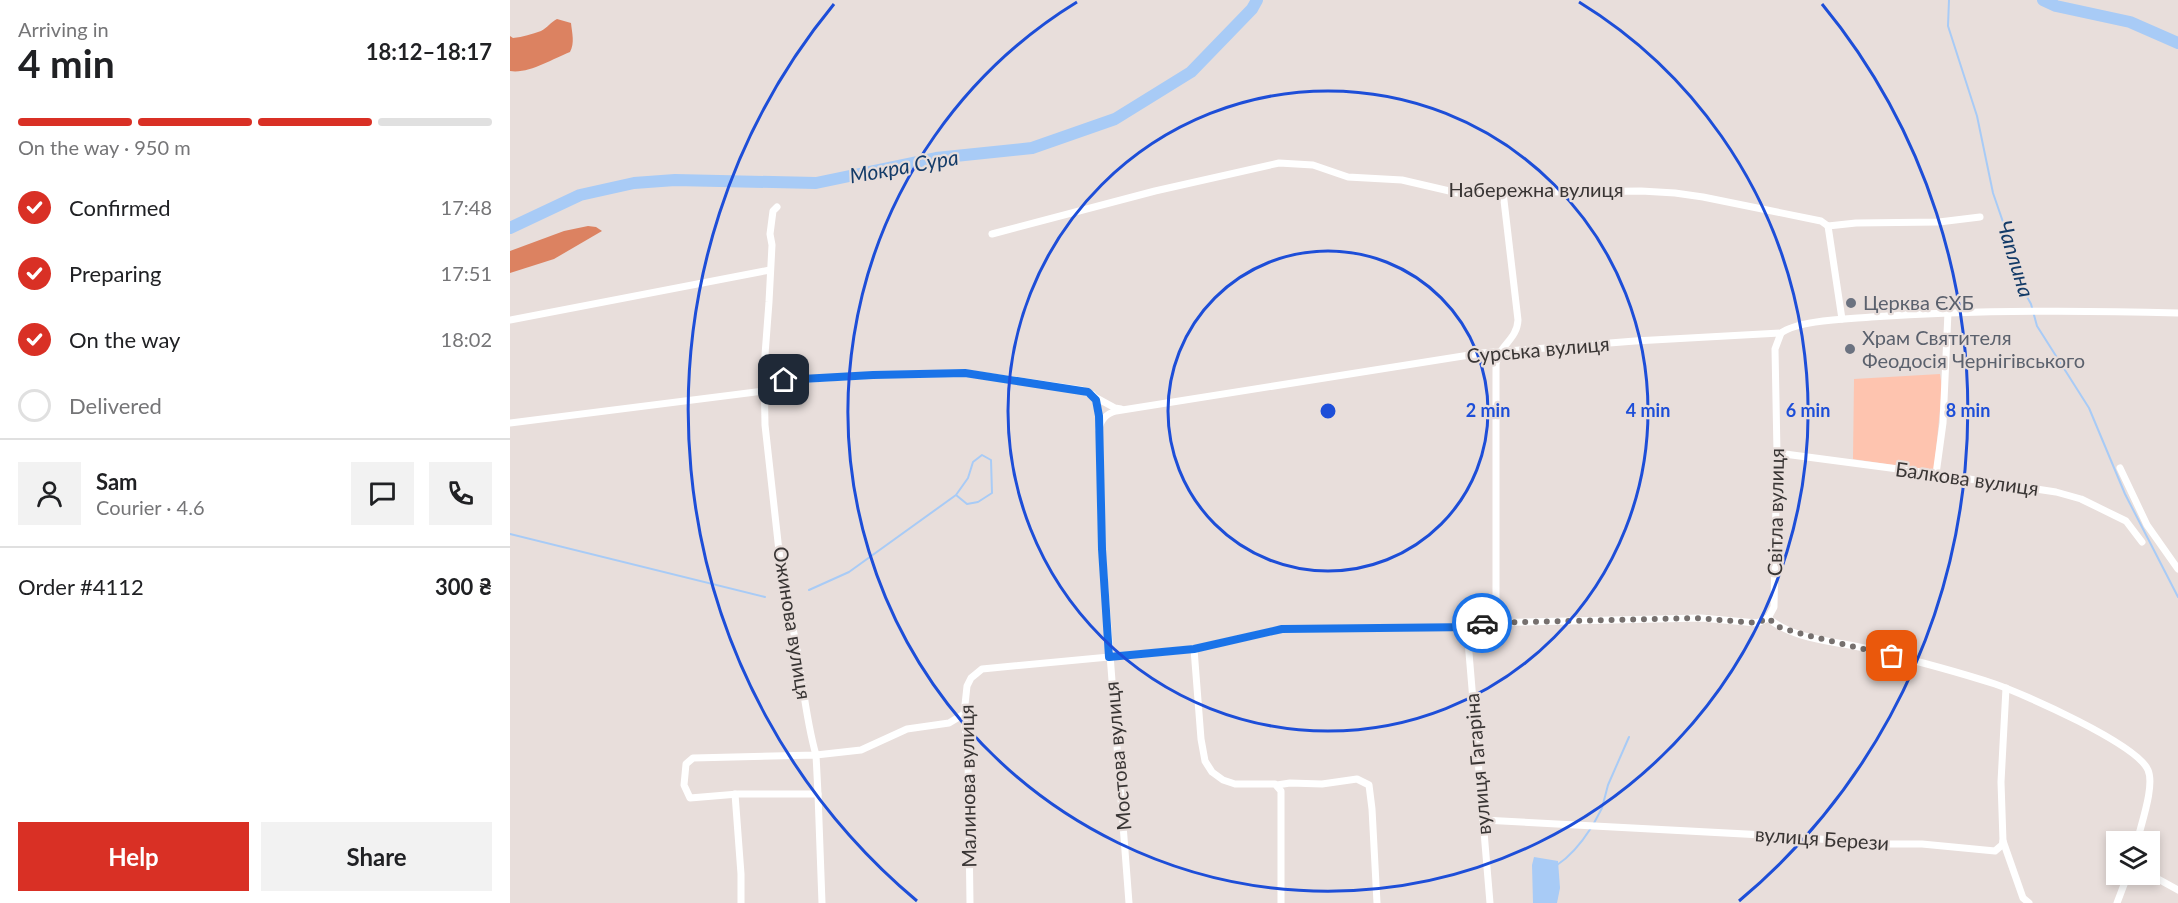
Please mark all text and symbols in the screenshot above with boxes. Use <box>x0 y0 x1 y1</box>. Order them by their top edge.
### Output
text: Arriving in <box>18 17 109 41</box>
text: 18:12–18:17 <box>366 38 492 65</box>
text: 4 min <box>18 40 115 86</box>
text: On the way · 950 m <box>18 135 191 159</box>
water label: Мокра Сура <box>847 144 960 187</box>
street label: Набережна вулиця <box>1448 177 1624 201</box>
icon: check <box>18 191 51 224</box>
text: Confirmed <box>69 194 171 221</box>
text: 17:48 <box>441 195 492 219</box>
water label: Чаплина <box>1993 217 2040 300</box>
icon: check <box>18 257 51 290</box>
text: Preparing <box>69 260 161 287</box>
text: 17:51 <box>441 261 492 285</box>
place label: Церква ЄХБ <box>1863 290 1974 314</box>
marker: Церква ЄХБ <box>1844 296 1858 310</box>
icon: check <box>18 323 51 356</box>
place label: Храм Святителя Феодосія Чернігівського <box>1862 325 2085 372</box>
text: On the way <box>69 326 180 353</box>
text: 18:02 <box>441 327 492 351</box>
street label: Сурська вулиця <box>1465 331 1610 367</box>
marker: Храм Святителя Феодосія Чернігівського <box>1843 342 1857 356</box>
pin <box>758 354 809 405</box>
icon: home <box>767 363 800 396</box>
text: Delivered <box>69 392 162 419</box>
text: 2 min <box>1466 399 1510 421</box>
text: 4 min <box>1626 399 1670 421</box>
text: 6 min <box>1786 399 1830 421</box>
text: 8 min <box>1946 399 1990 421</box>
centre of rings <box>1318 401 1338 421</box>
street label: Світла вулиця <box>1762 448 1788 576</box>
street label: Балкова вулиця <box>1894 456 2040 500</box>
button: person <box>18 462 81 525</box>
button: chat <box>351 462 414 525</box>
button: phone <box>429 462 492 525</box>
text: Sam <box>96 468 138 495</box>
text: Courier · 4.6 <box>96 495 205 519</box>
street label: Ожинова вулиця <box>769 545 817 701</box>
text: Order #4112 <box>18 573 144 600</box>
text: 300 ₴ <box>435 573 492 600</box>
courier <box>1452 593 1512 653</box>
icon: car <box>1466 607 1499 640</box>
pin <box>1866 630 1917 681</box>
icon: bag <box>1875 639 1908 672</box>
street label: Мостова вулиця <box>1099 681 1135 832</box>
street label: вулиця Гагаріна <box>1459 692 1495 836</box>
street label: Малинова вулиця <box>954 704 980 868</box>
street label: вулиця Берези <box>1754 821 1890 855</box>
button: Help <box>18 822 249 891</box>
button: Share <box>261 822 492 891</box>
map controls <box>2106 831 2160 885</box>
button: layers <box>2106 831 2160 885</box>

